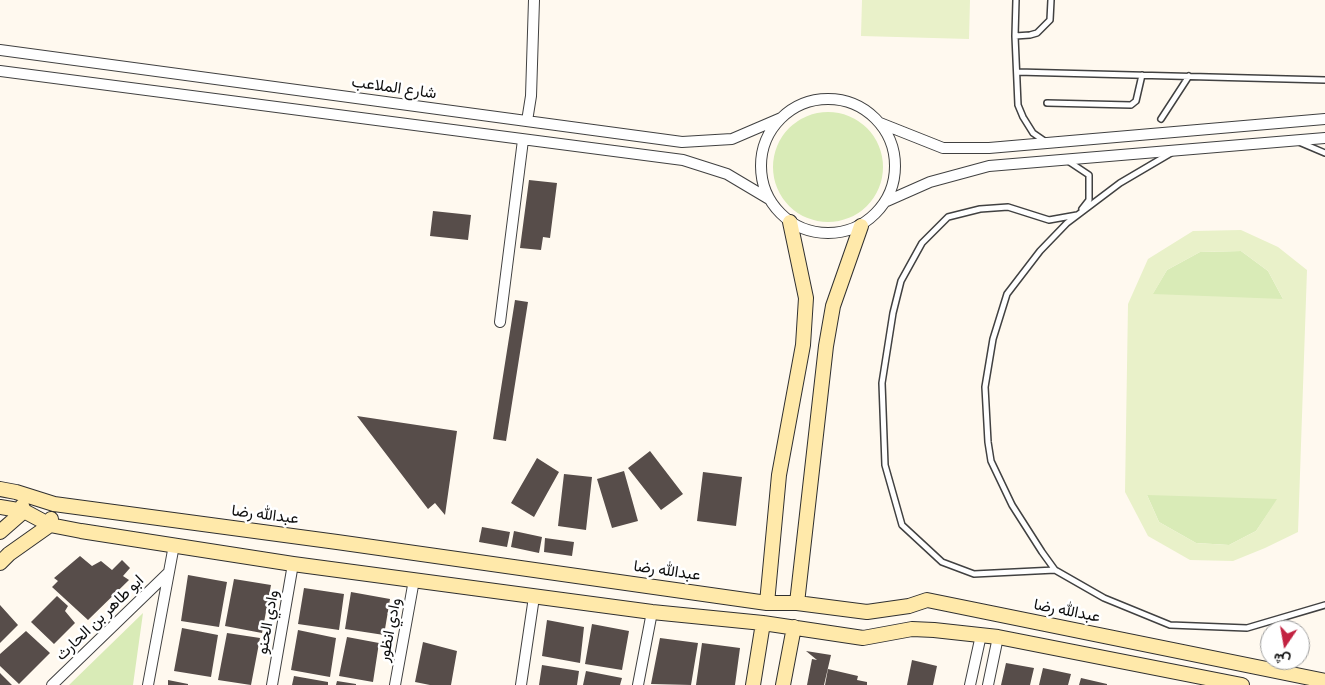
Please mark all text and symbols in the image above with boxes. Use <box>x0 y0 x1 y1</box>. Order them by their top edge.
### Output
street label: شارع الملاعب <box>350 73 438 103</box>
street label: عبدالله رضا <box>230 501 300 529</box>
street label: عبدالله رضا <box>632 557 702 585</box>
street label: ابو طاهر بن الحارث <box>52 571 148 665</box>
street label: وادي الحنو <box>253 588 283 656</box>
street label: عبدالله رضا <box>1032 595 1102 627</box>
street label: وادي انظور <box>374 596 406 664</box>
north arrow <box>1260 620 1310 670</box>
text: ش <box>1272 649 1292 669</box>

